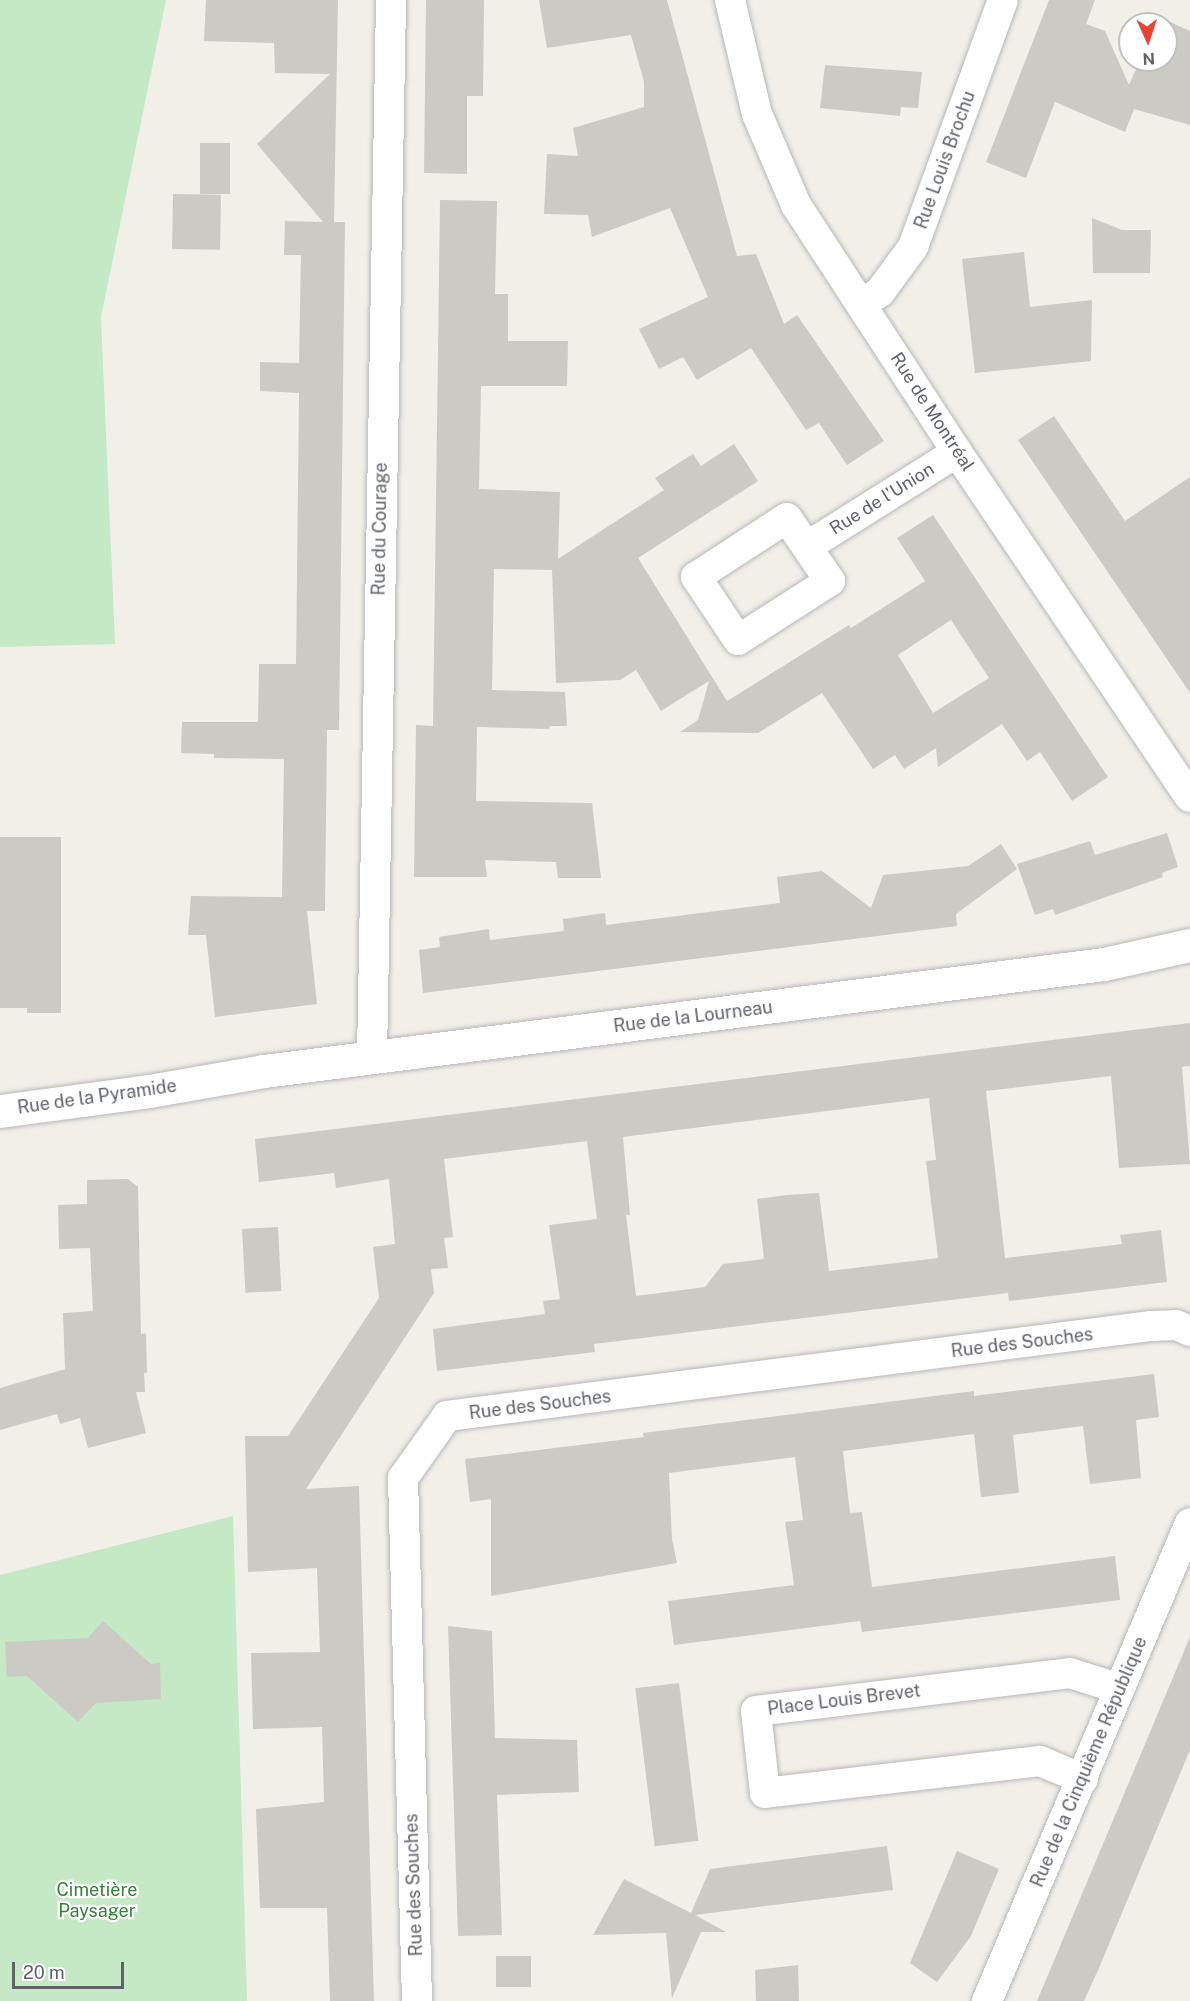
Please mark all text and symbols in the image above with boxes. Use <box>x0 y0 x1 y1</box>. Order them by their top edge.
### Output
north arrow <box>1118 12 1178 72</box>
text: N <box>1142 49 1156 68</box>
street label: Rue Louis Brochu <box>910 88 980 232</box>
street label: Rue de Montréal <box>885 348 979 476</box>
street label: Rue de l'Union <box>826 458 938 540</box>
street label: Rue du Courage <box>368 462 392 596</box>
street label: Rue de la Lourneau <box>612 996 774 1038</box>
street label: Rue de la Pyramide <box>16 1075 178 1119</box>
street label: Rue des Souches <box>950 1324 1094 1362</box>
street label: Rue des Souches <box>468 1386 612 1424</box>
street label: Rue de la Cinquième République <box>1026 1633 1152 1891</box>
street label: Place Louis Brevet <box>766 1680 922 1720</box>
street label: Rue des Souches <box>401 1813 427 1957</box>
park label: Cimetière Paysager <box>56 1880 138 1922</box>
scale bar <box>15 1950 128 1988</box>
text: 20 m <box>23 1962 65 1983</box>

